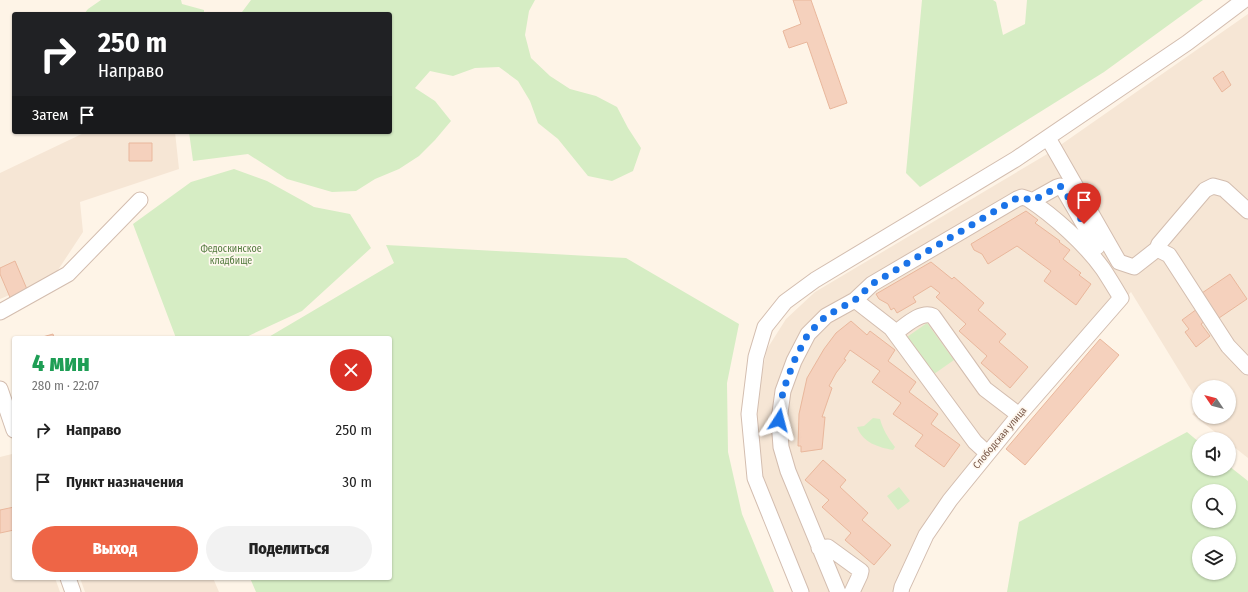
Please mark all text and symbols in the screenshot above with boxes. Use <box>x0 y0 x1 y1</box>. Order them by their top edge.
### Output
text: 250 m <box>98 26 167 59</box>
icon: right <box>32 28 84 80</box>
text: Направо <box>98 60 164 82</box>
icon: arrive <box>76 104 98 126</box>
text: Затем <box>32 106 68 124</box>
pin <box>1067 183 1101 224</box>
icon: arrive <box>1073 189 1095 211</box>
park label: Федоскинское кладбище <box>200 243 262 267</box>
text: 4 мин <box>32 349 90 377</box>
button: close <box>330 349 372 391</box>
text: 280 m · 22:07 <box>32 378 99 393</box>
north arrow <box>1192 380 1236 424</box>
map controls <box>1192 380 1236 580</box>
position arrow <box>758 399 800 441</box>
street label: Слободская улица <box>971 405 1029 471</box>
icon: right <box>32 419 54 441</box>
text: Направо <box>66 421 121 439</box>
text: 250 m <box>336 421 372 439</box>
button: sound <box>1192 432 1236 476</box>
icon: arrive <box>32 471 54 493</box>
text: Пункт назначения <box>66 473 184 491</box>
text: 30 m <box>342 473 372 491</box>
button: search <box>1192 484 1236 528</box>
button: Выход <box>32 526 198 572</box>
button: Поделиться <box>206 526 372 572</box>
button: layers <box>1192 536 1236 580</box>

